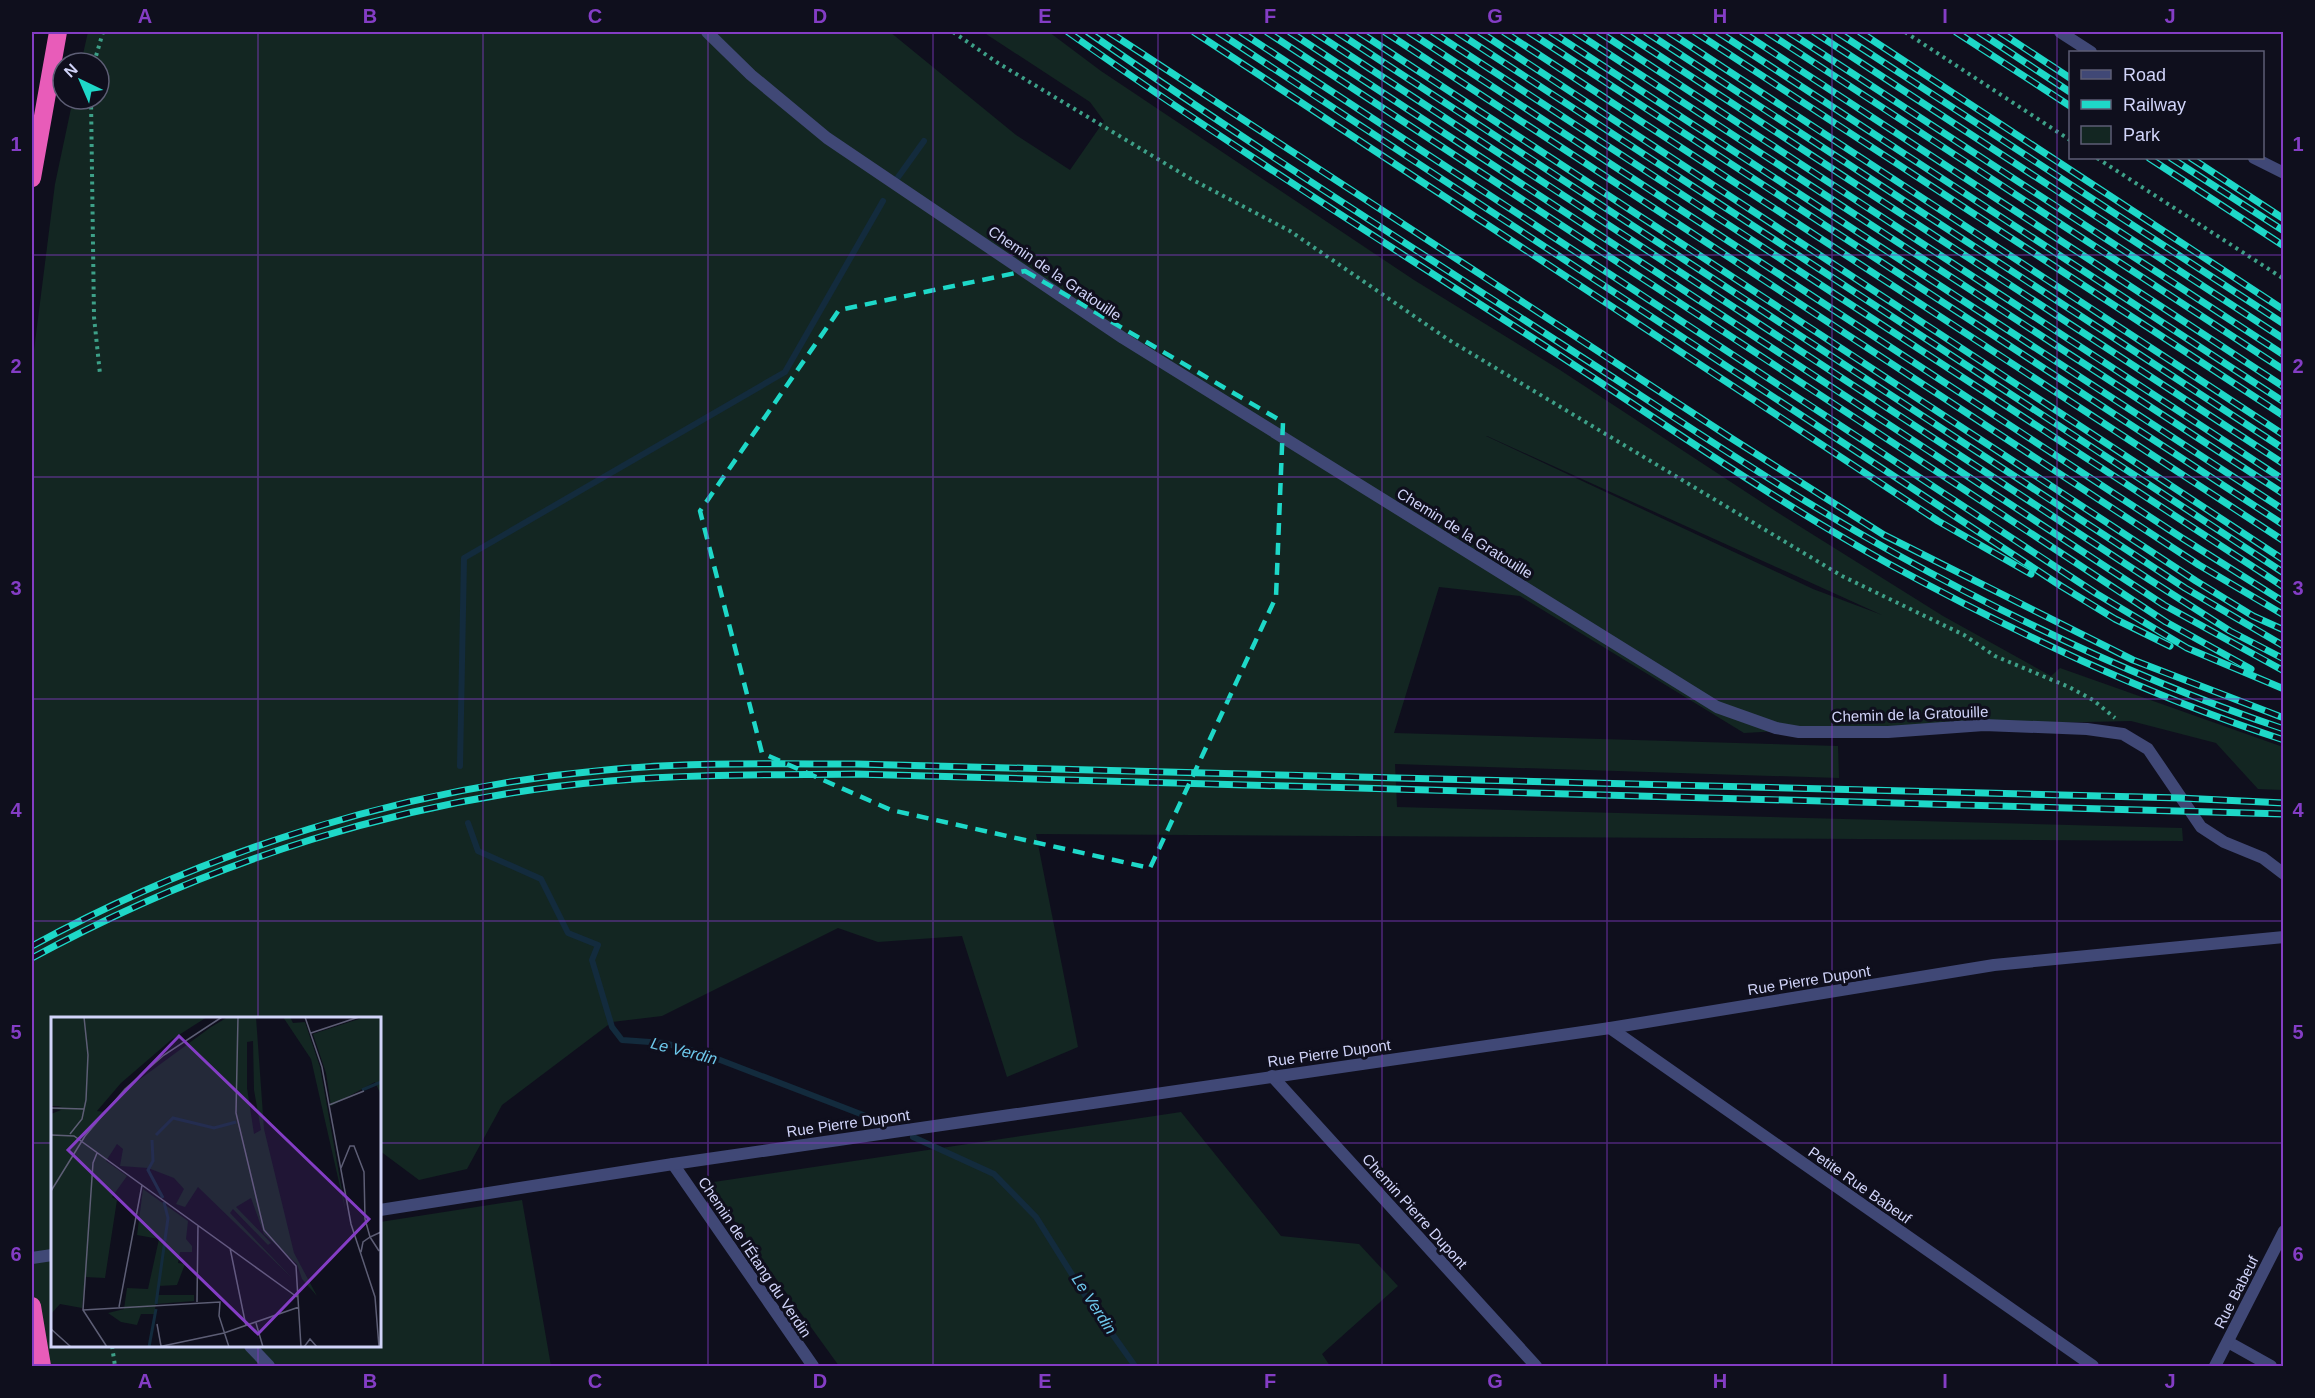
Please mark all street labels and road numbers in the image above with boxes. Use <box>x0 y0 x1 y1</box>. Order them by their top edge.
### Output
street label: Chemin de la Gratouille <box>985 222 1125 324</box>
street label: Chemin de la Gratouille <box>1394 484 1536 582</box>
street label: Chemin de la Gratouille <box>1831 703 1989 725</box>
street label: Rue Pierre Dupont <box>1746 962 1873 998</box>
street label: Rue Pierre Dupont <box>1266 1036 1393 1070</box>
street label: Rue Pierre Dupont <box>785 1106 912 1140</box>
street label: Petite Rue Babeuf <box>1805 1143 1915 1227</box>
street label: Chemin Pierre Dupont <box>1359 1150 1472 1272</box>
street label: Chemin de l'Étang du Verdin <box>695 1174 815 1340</box>
street label: Rue Babeuf <box>2210 1252 2262 1331</box>

